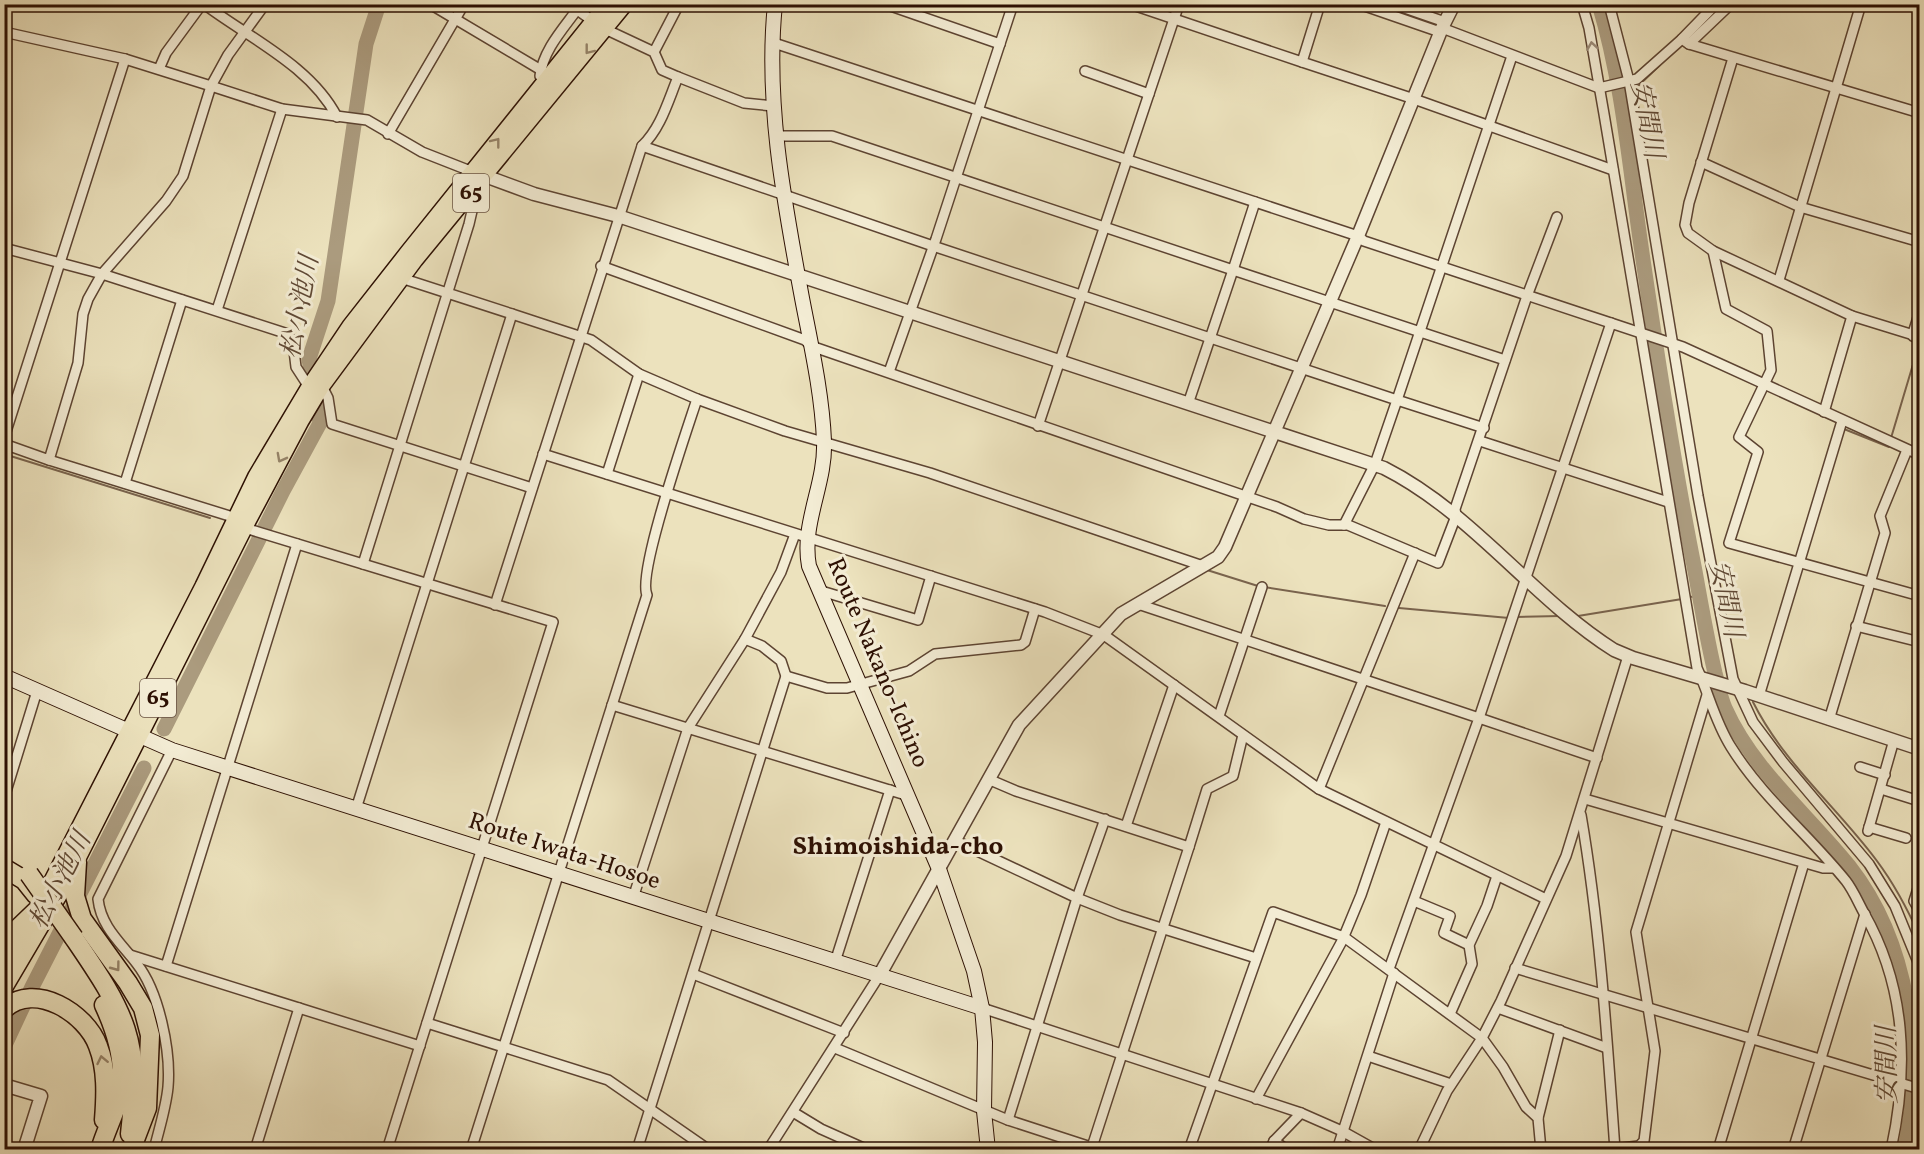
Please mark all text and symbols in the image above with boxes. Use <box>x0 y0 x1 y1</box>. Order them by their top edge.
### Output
one-way arrow <box>1586 41 1599 51</box>
one-way arrow <box>585 43 596 54</box>
water label: 安間川 <box>1621 78 1672 165</box>
one-way arrow <box>488 138 499 149</box>
road number: 65 <box>453 174 489 212</box>
water label: 松小池川 <box>273 250 329 361</box>
one-way arrow <box>277 452 288 463</box>
street label: Route Nakano-Ichino <box>817 553 937 773</box>
water label: 安間川 <box>1699 557 1751 644</box>
road number: 65 <box>140 679 176 717</box>
street label: Route Iwata-Hosoe <box>464 805 664 899</box>
water label: 松小池川 <box>21 824 102 936</box>
district label: Shimoishida-cho <box>793 829 1003 865</box>
one-way arrow <box>109 960 120 971</box>
water label: 安間川 <box>1869 1023 1907 1104</box>
one-way arrow <box>96 1056 109 1066</box>

